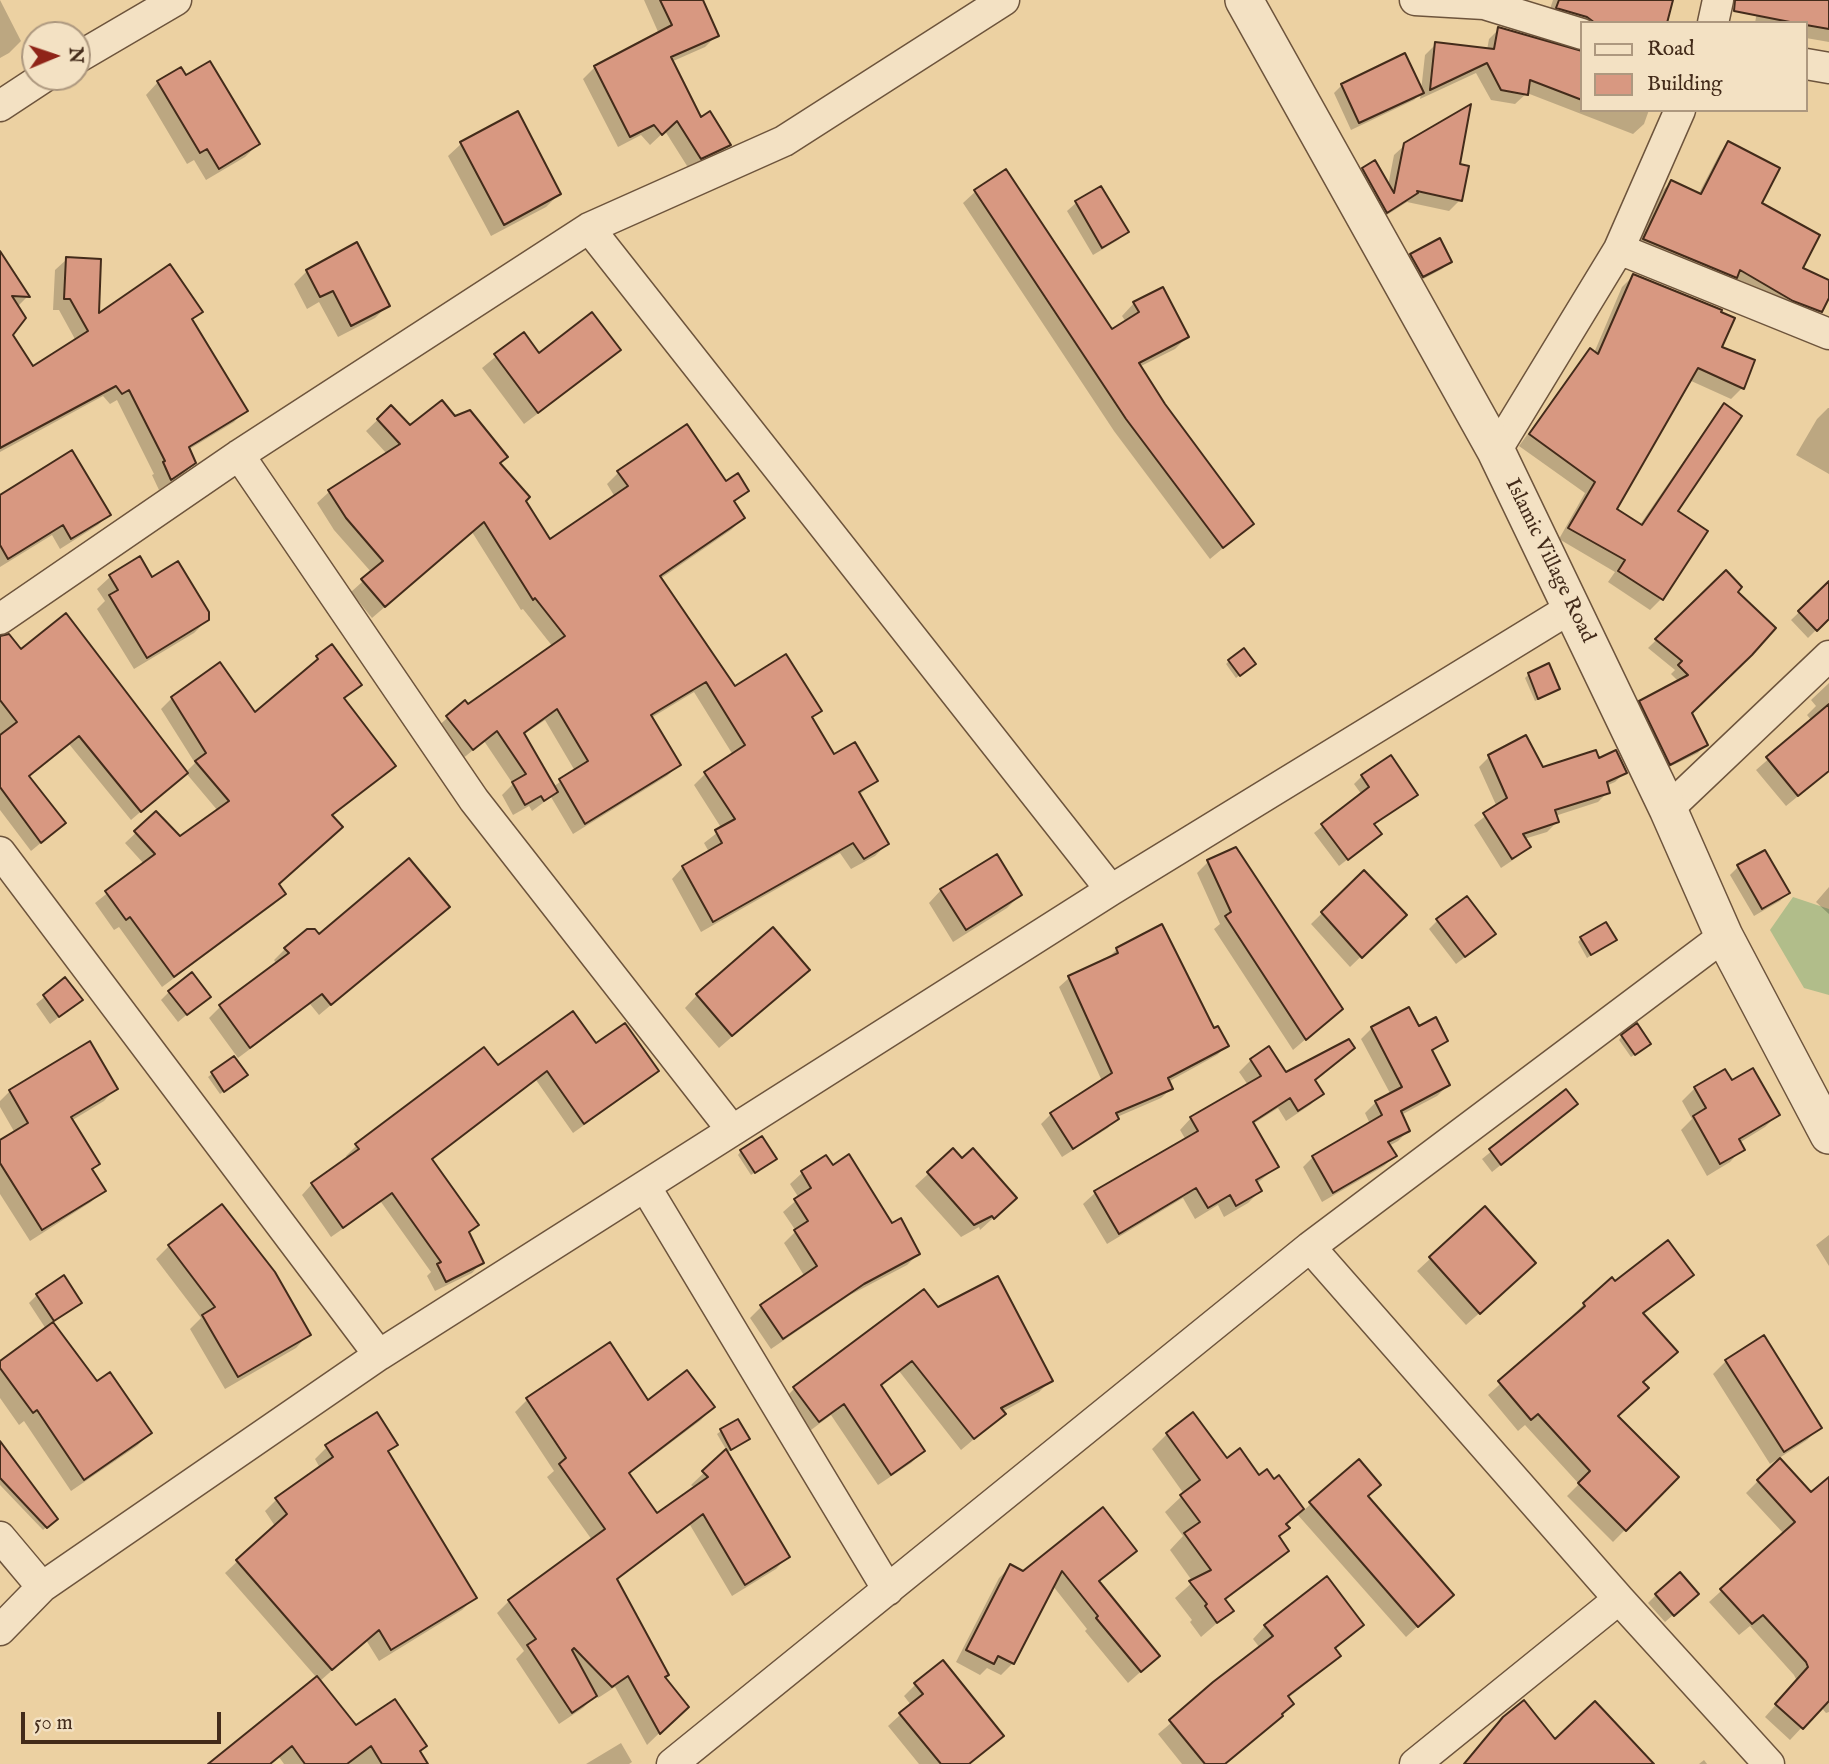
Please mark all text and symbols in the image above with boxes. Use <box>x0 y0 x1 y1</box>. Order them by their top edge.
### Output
north arrow <box>21 21 91 91</box>
legend <box>1580 21 1808 112</box>
text: Road <box>1647 36 1694 63</box>
text: N <box>63 47 87 64</box>
text: Building <box>1647 71 1722 98</box>
street label: Islamic Village Road <box>1498 475 1600 647</box>
scale bar <box>24 1698 224 1742</box>
text: 50 m <box>34 1710 73 1737</box>

